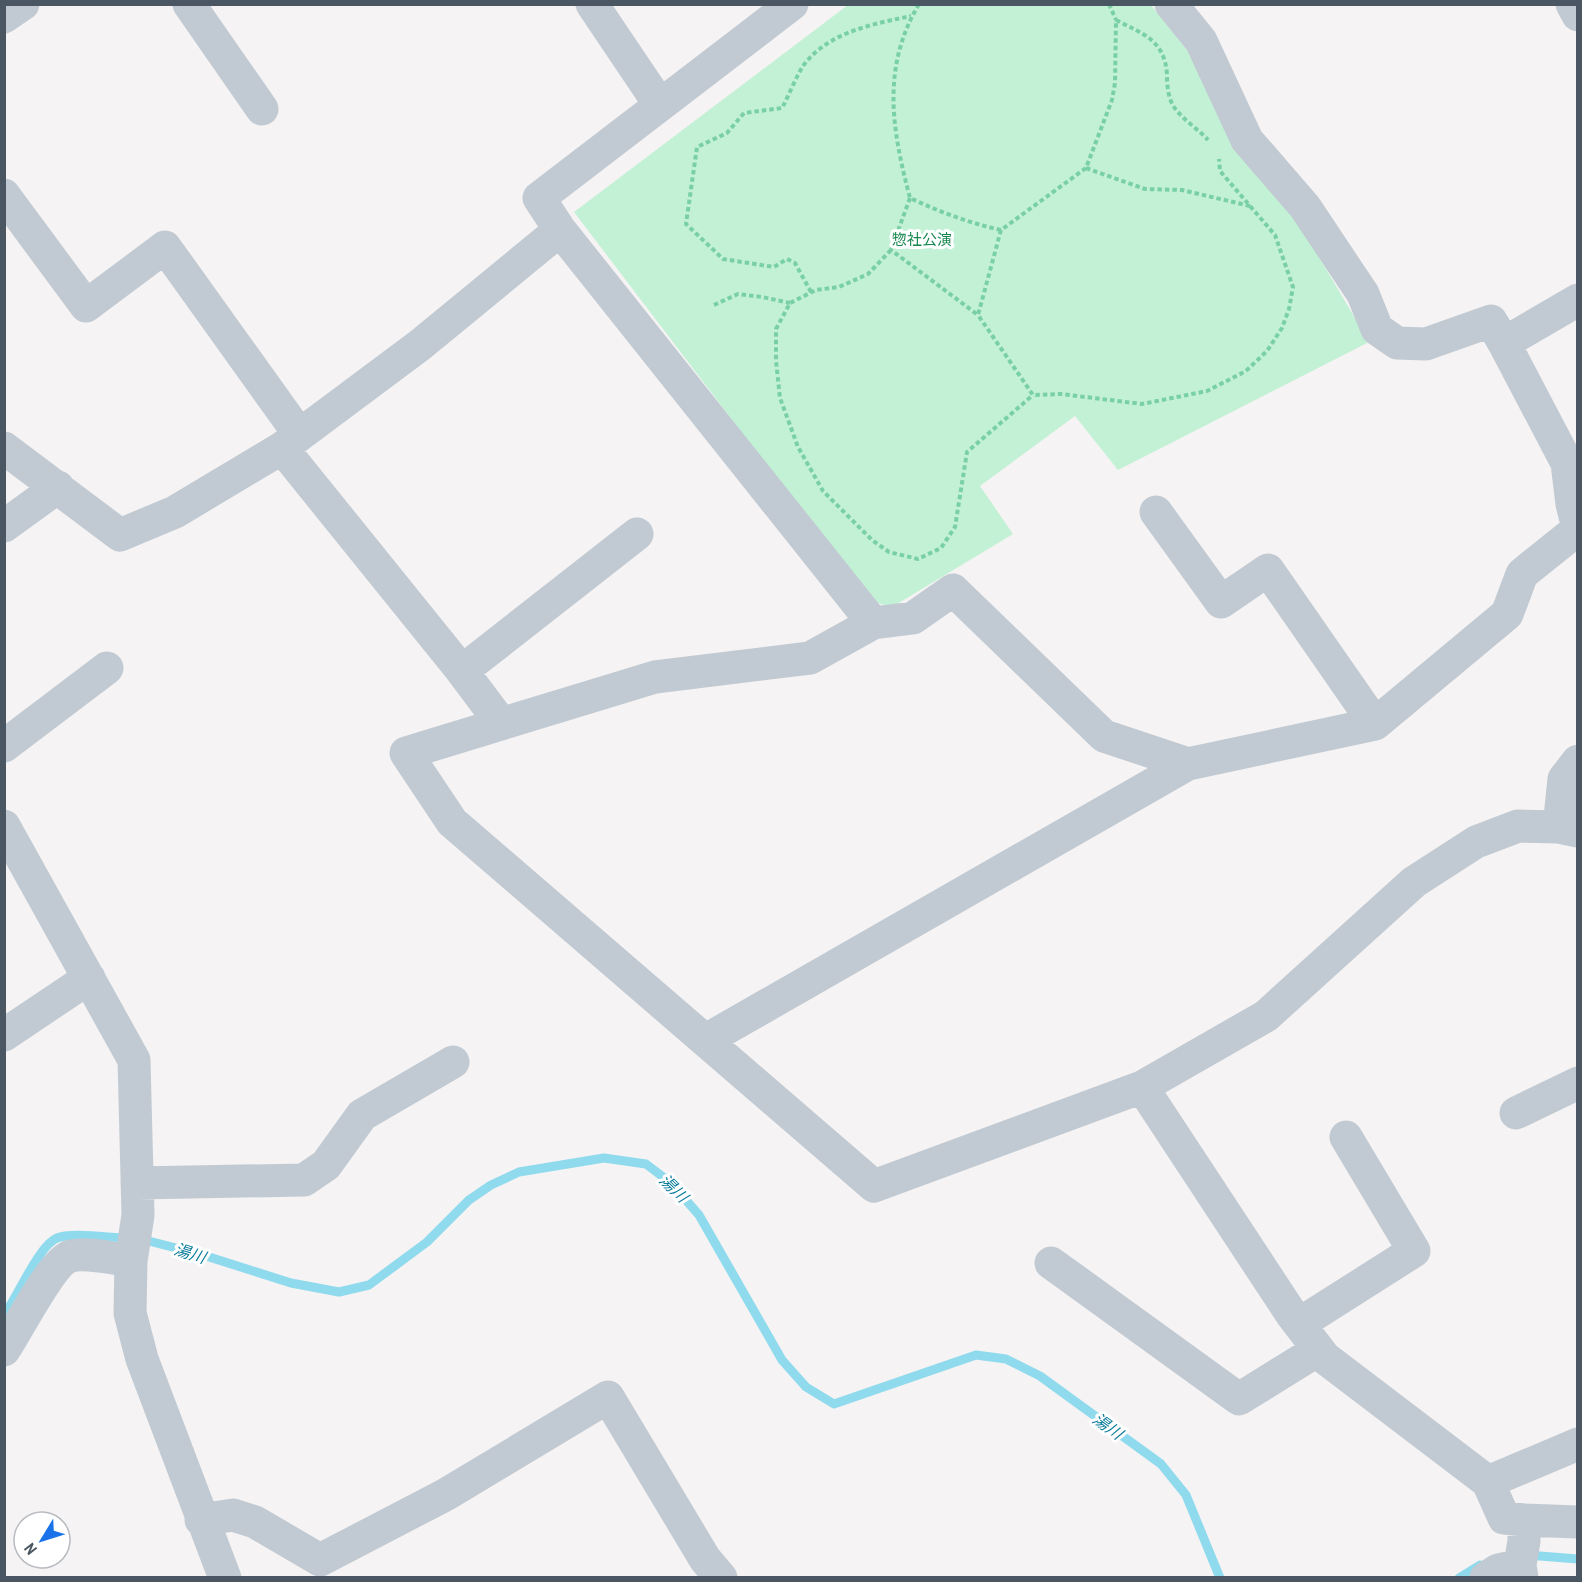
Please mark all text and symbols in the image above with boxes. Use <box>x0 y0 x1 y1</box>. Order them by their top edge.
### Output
park label: 惣社公演 <box>892 229 952 250</box>
water label: 湯川 <box>655 1169 695 1208</box>
water label: 湯川 <box>171 1238 210 1269</box>
water label: 湯川 <box>1089 1408 1129 1445</box>
north arrow <box>12 1510 72 1570</box>
text: N <box>19 1539 42 1560</box>

